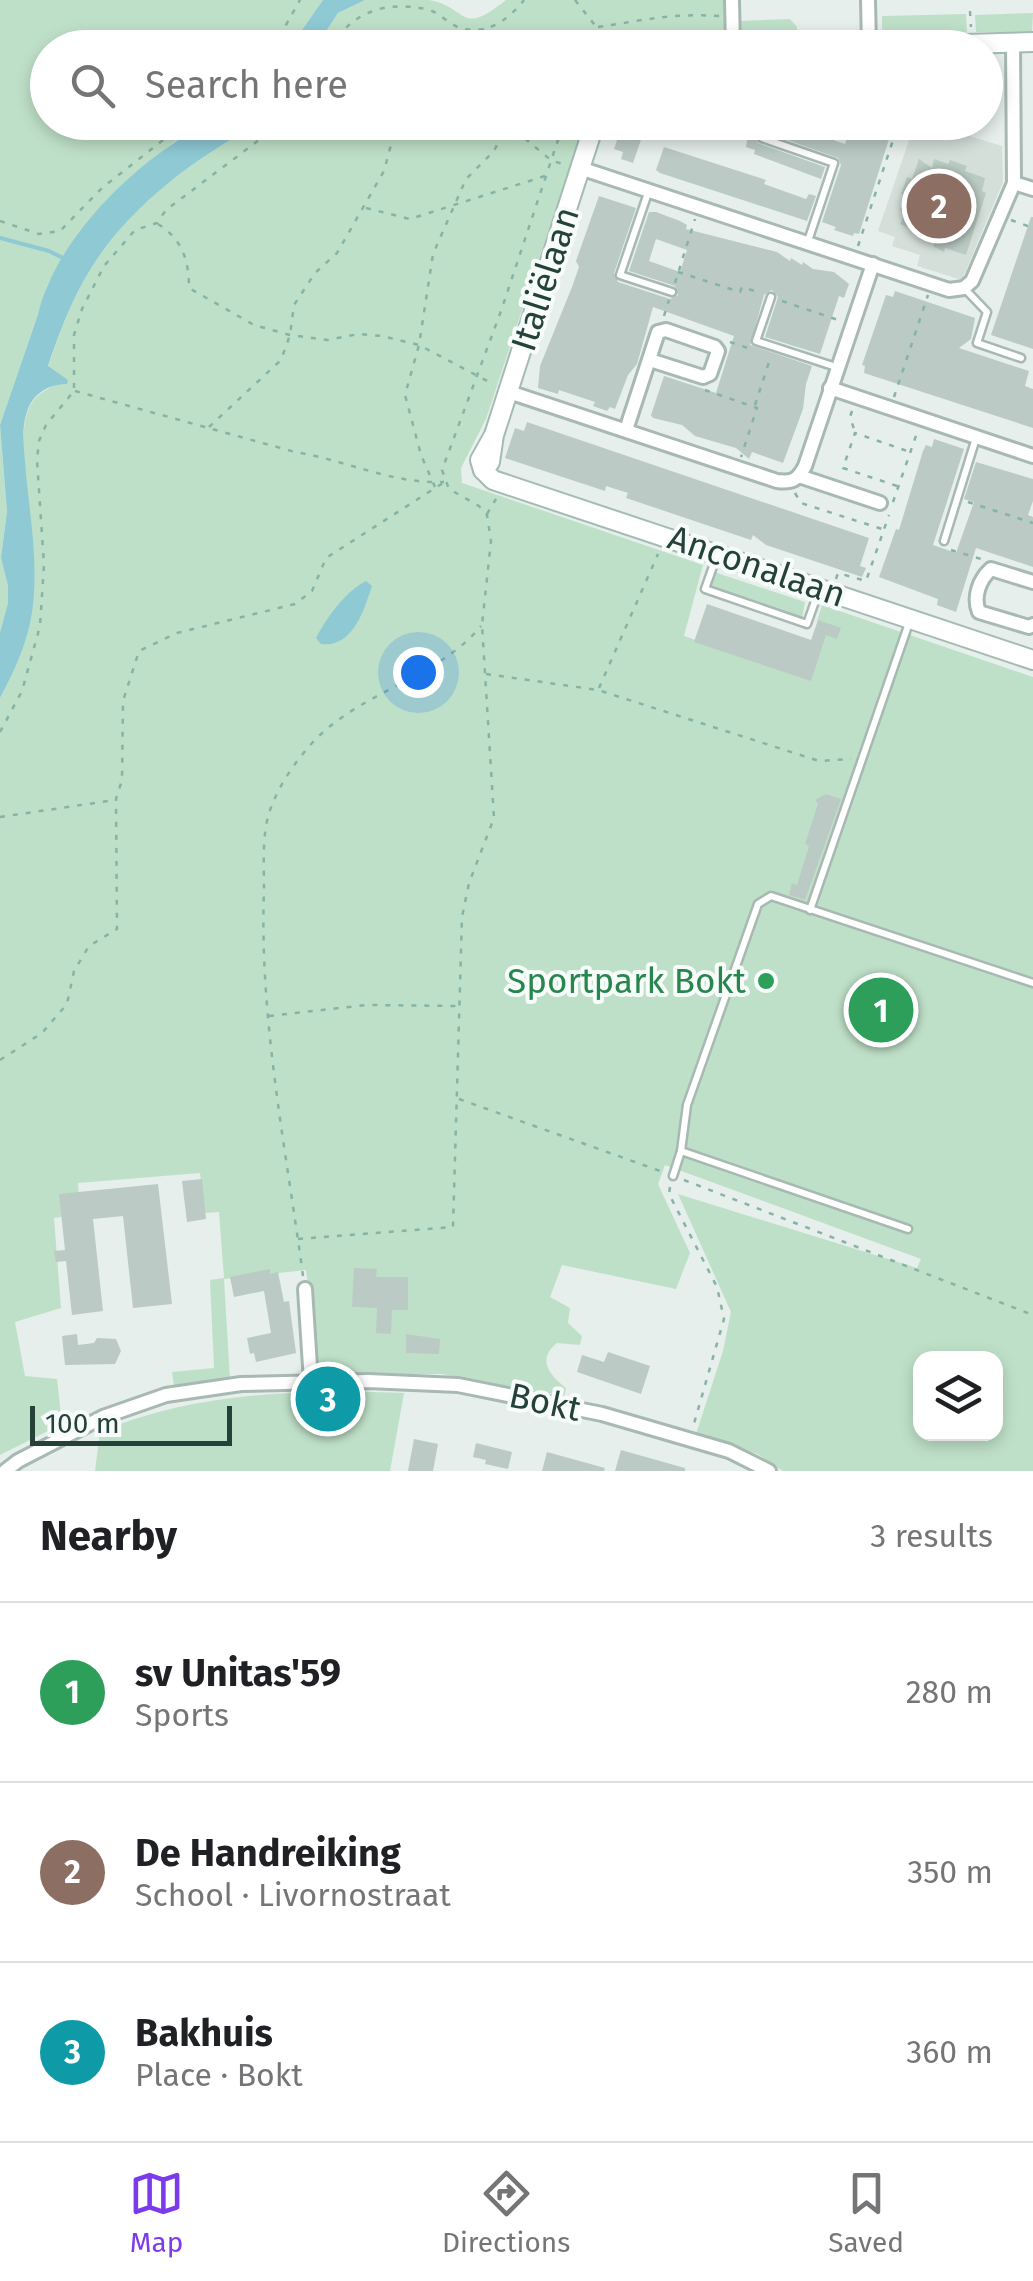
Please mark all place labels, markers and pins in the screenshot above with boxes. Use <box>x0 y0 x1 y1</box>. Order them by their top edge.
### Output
pin: 2 <box>906 168 972 244</box>
place label: Sportpark Bokt <box>507 960 746 1002</box>
marker: Sportpark Bokt <box>755 970 777 992</box>
pin: 1 <box>848 972 914 1048</box>
pin: 3 <box>296 1362 360 1436</box>

